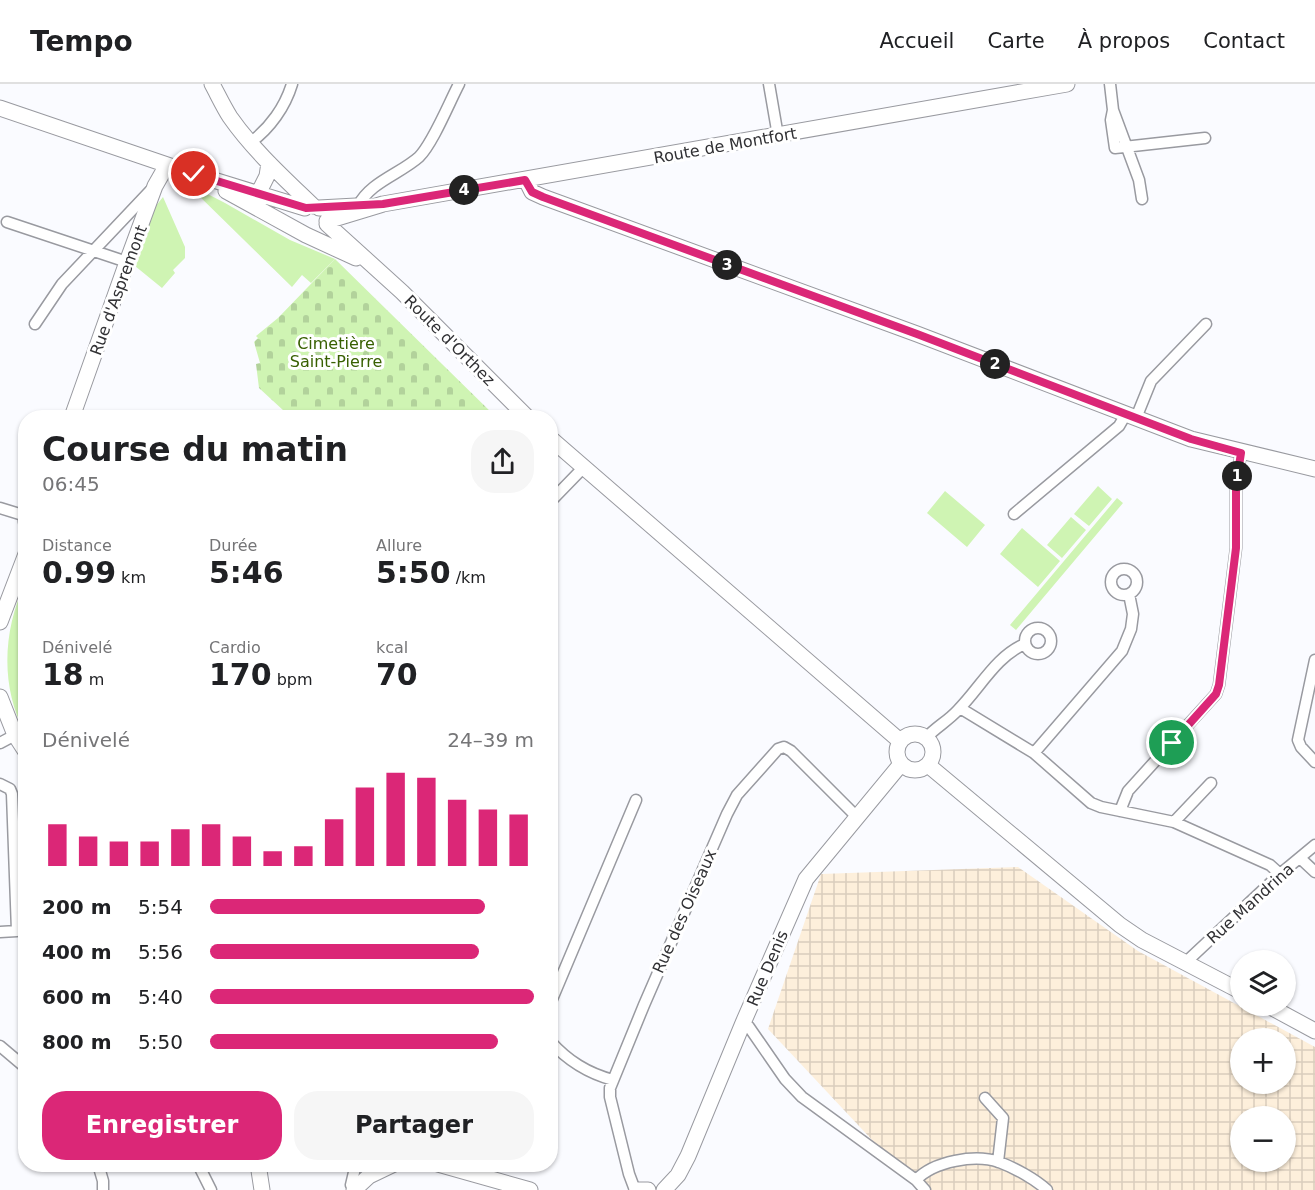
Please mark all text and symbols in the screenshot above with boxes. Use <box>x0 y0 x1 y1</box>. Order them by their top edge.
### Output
text: Tempo <box>30 25 133 58</box>
text: Accueil <box>879 29 954 53</box>
text: Carte <box>987 29 1045 53</box>
text: À propos <box>1078 29 1170 53</box>
text: Contact <box>1203 29 1285 53</box>
street label: Route de Montfort <box>652 124 798 167</box>
pin <box>168 148 219 199</box>
icon: check <box>177 157 210 190</box>
pin: 4 <box>449 175 479 205</box>
text: 4 <box>458 180 470 199</box>
street label: Rue d'Aspremont <box>86 222 151 358</box>
pin: 3 <box>712 250 742 280</box>
text: 3 <box>721 255 733 274</box>
street label: Route d'Orthez <box>401 291 499 389</box>
park label: Cimetière Saint-Pierre <box>290 334 382 371</box>
pin: 2 <box>980 349 1010 379</box>
text: 2 <box>989 354 1001 373</box>
text: Course du matin <box>42 430 348 469</box>
button: share <box>471 430 534 493</box>
pin: 1 <box>1222 461 1252 491</box>
text: 1 <box>1231 466 1243 485</box>
text: 06:45 <box>42 472 100 496</box>
text: Distance <box>42 536 112 555</box>
text: Durée <box>209 536 257 555</box>
text: Allure <box>376 536 422 555</box>
text: 0.99 <box>42 555 116 590</box>
text: 5:46 <box>209 555 284 590</box>
text: 5:50 <box>376 555 451 590</box>
text: km <box>116 568 146 587</box>
text: /km <box>451 568 486 587</box>
text: Dénivelé <box>42 638 112 657</box>
text: Cardio <box>209 638 261 657</box>
text: kcal <box>376 638 408 657</box>
text: 18 <box>42 657 84 692</box>
text: 170 <box>209 657 272 692</box>
text: 70 <box>376 657 418 692</box>
text: m <box>84 670 104 689</box>
text: bpm <box>272 670 313 689</box>
pin <box>1146 717 1197 768</box>
icon: arrive <box>1155 726 1188 759</box>
text: Dénivelé <box>42 728 130 752</box>
text: 24–39 m <box>447 728 534 752</box>
street label: Rue des Oiseaux <box>649 846 720 976</box>
street label: Rue Mandrina <box>1203 859 1298 947</box>
text: 200 m <box>42 895 112 919</box>
text: 5:54 <box>138 895 183 919</box>
street label: Rue Denis <box>743 927 792 1009</box>
text: 400 m <box>42 940 112 964</box>
text: 5:56 <box>138 940 183 964</box>
map controls <box>1230 950 1296 1172</box>
button: layers <box>1230 950 1296 1016</box>
text: 600 m <box>42 985 112 1009</box>
text: 5:40 <box>138 985 183 1009</box>
button: + <box>1230 1028 1296 1094</box>
text: 800 m <box>42 1030 112 1054</box>
text: 5:50 <box>138 1030 183 1054</box>
button: Enregistrer <box>42 1091 282 1160</box>
button: Partager <box>294 1091 534 1160</box>
button: − <box>1230 1106 1296 1172</box>

